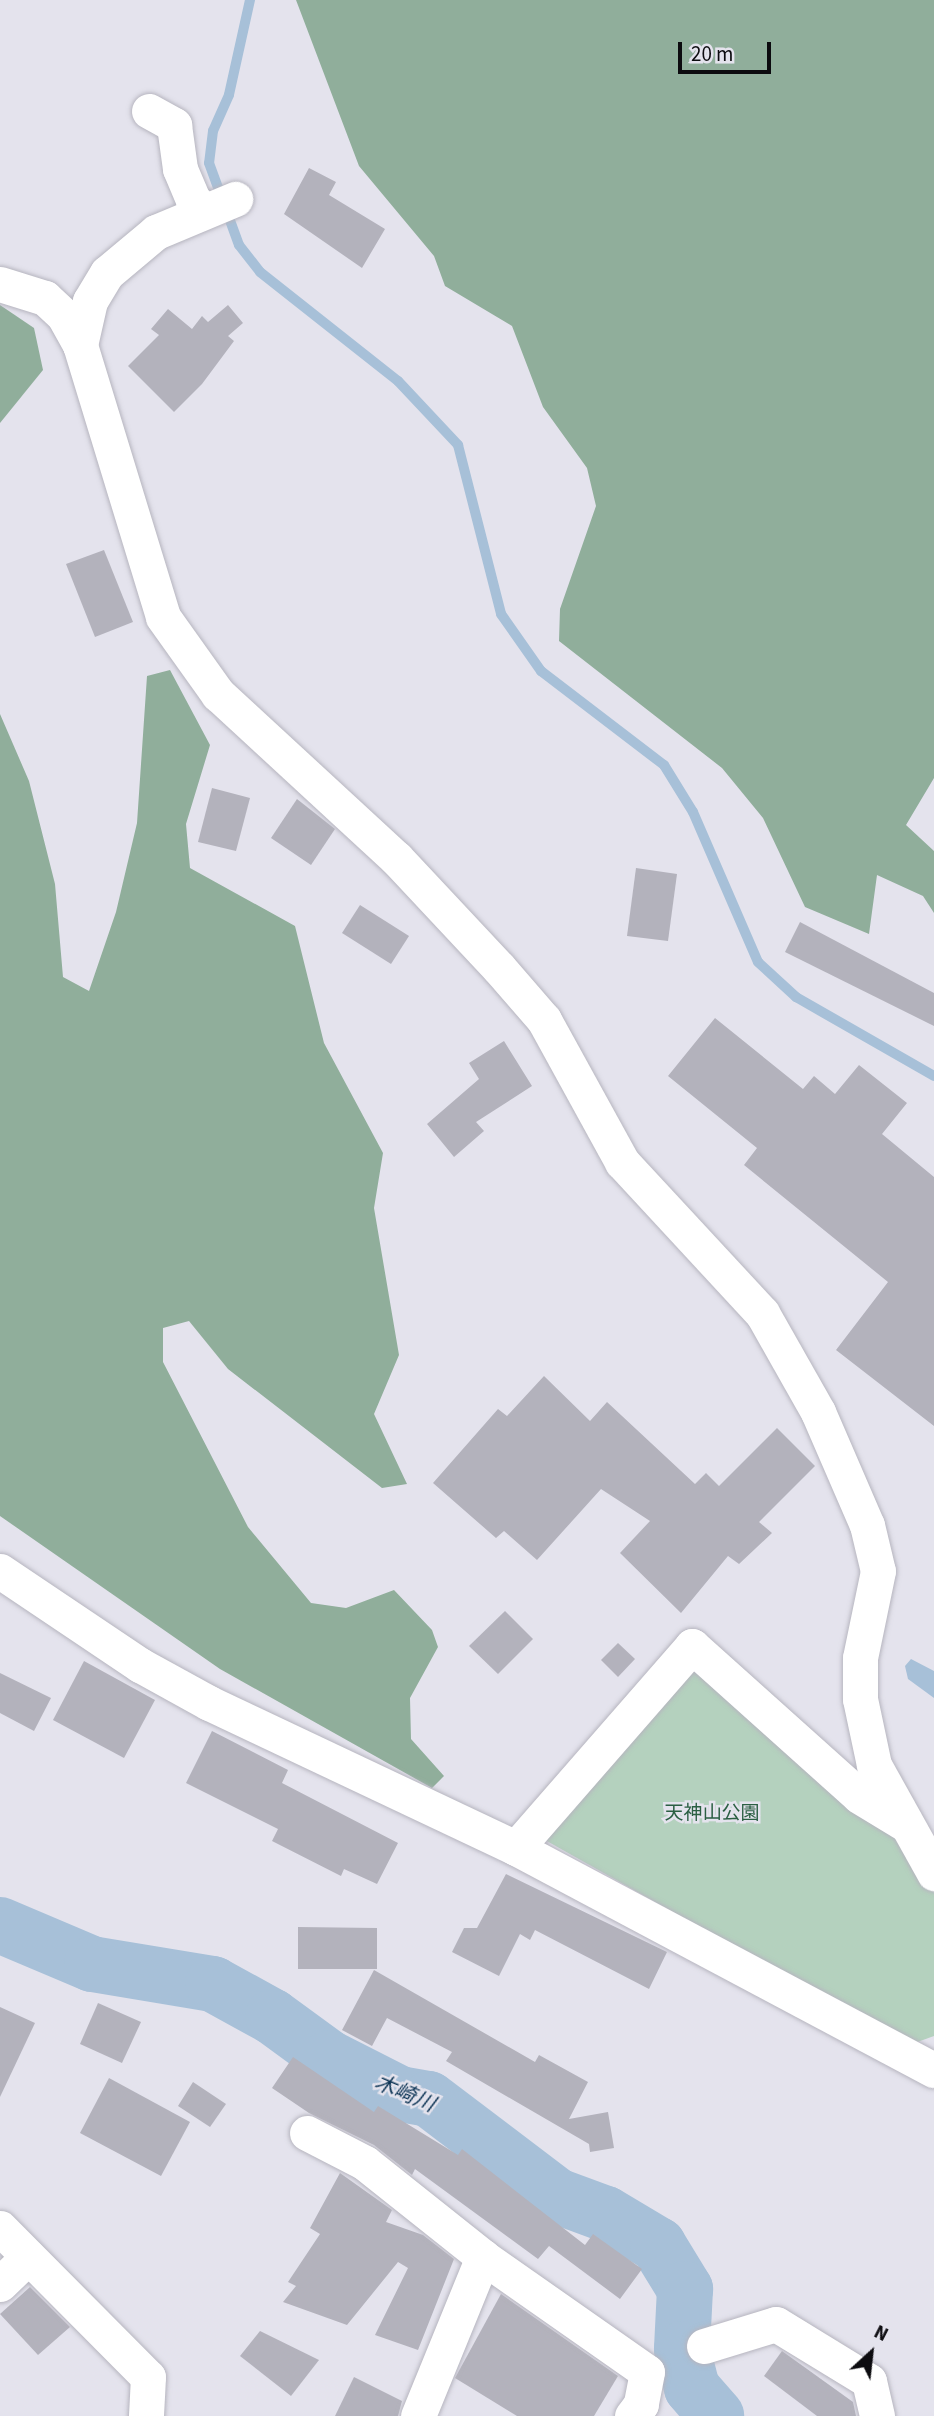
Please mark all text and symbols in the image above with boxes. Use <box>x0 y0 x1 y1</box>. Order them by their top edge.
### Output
scale bar <box>682 28 775 72</box>
text: 20 m <box>691 39 733 69</box>
park label: 天神山公園 <box>665 1803 759 1825</box>
water label: 木崎川 <box>371 2069 439 2117</box>
north arrow <box>836 2318 906 2388</box>
text: N <box>869 2319 893 2349</box>

